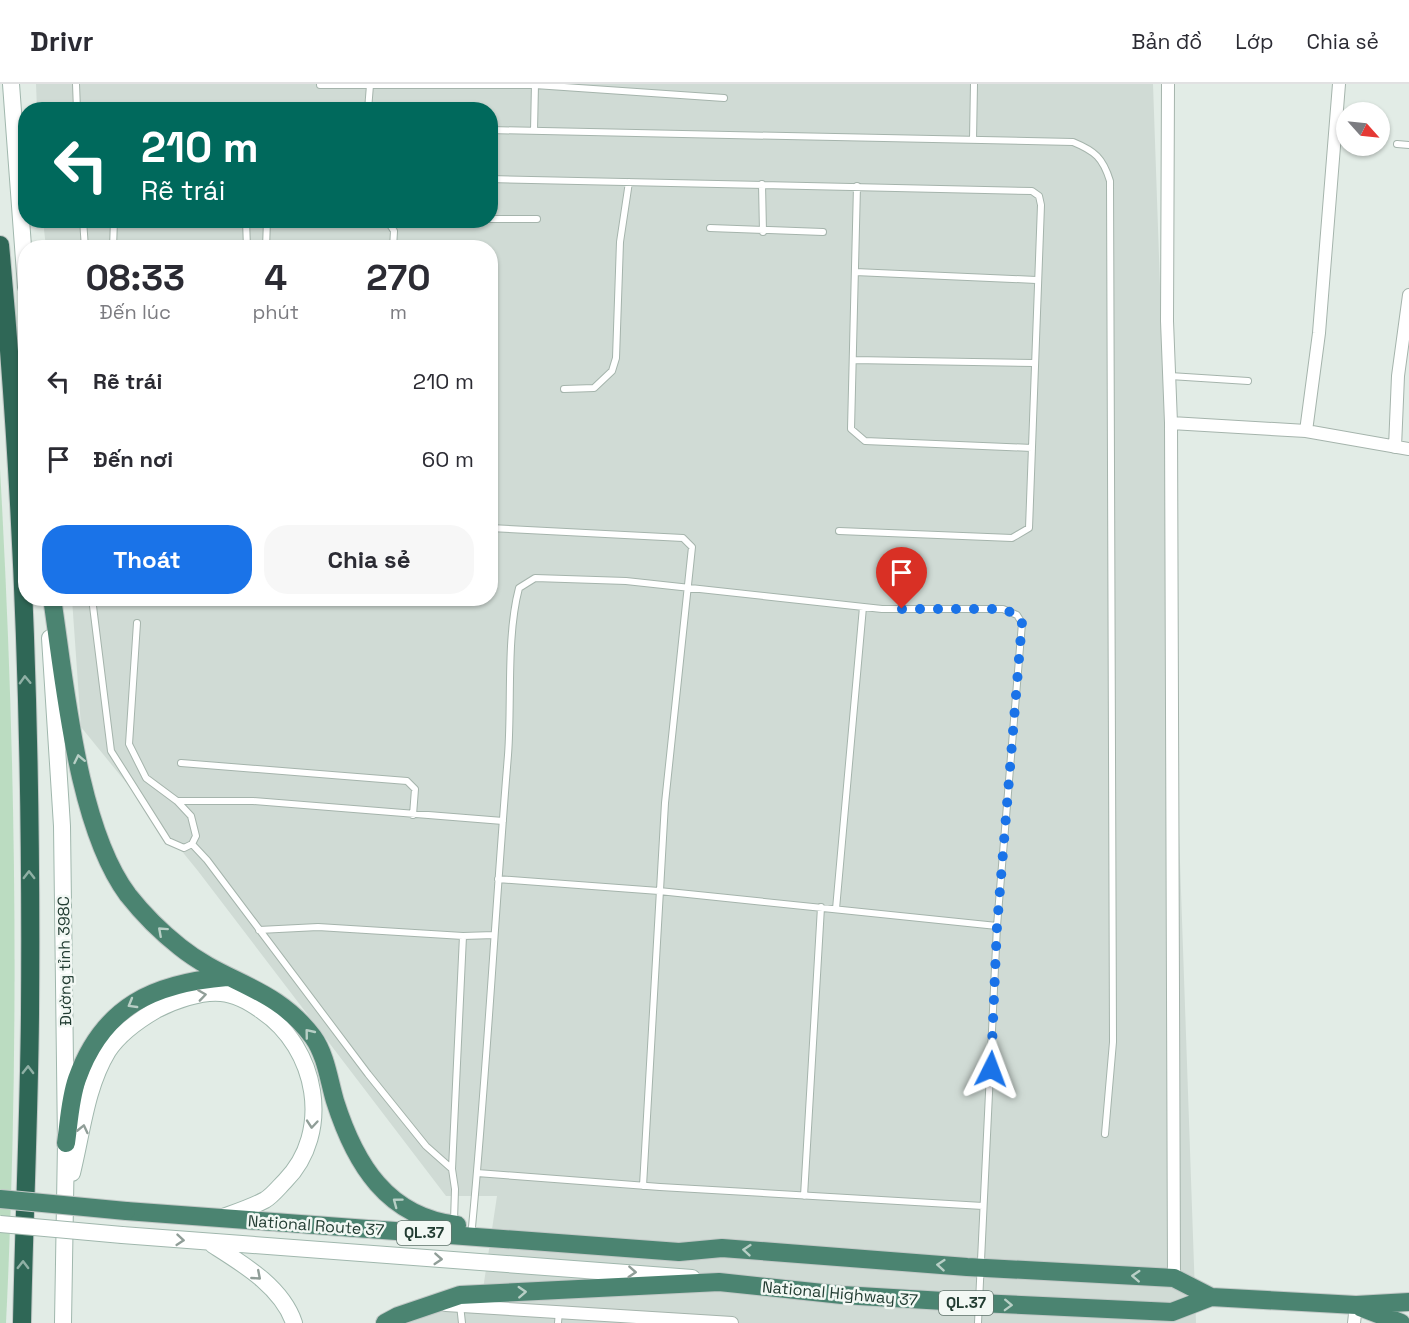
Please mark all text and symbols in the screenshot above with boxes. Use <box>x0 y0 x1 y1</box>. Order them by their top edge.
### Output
text: Drivr <box>30 23 94 59</box>
text: Bản đồ <box>1132 28 1202 55</box>
text: Lớp <box>1235 28 1274 55</box>
text: Chia sẻ <box>1307 28 1379 55</box>
north arrow <box>1336 102 1390 156</box>
map controls <box>1336 102 1390 156</box>
text: 210 m <box>141 121 259 174</box>
icon: left <box>42 126 120 204</box>
text: Rẽ trái <box>141 173 225 208</box>
text: 08:33 <box>85 255 185 301</box>
text: 4 <box>264 255 287 301</box>
text: 270 <box>366 255 430 301</box>
text: Đến lúc <box>99 299 171 325</box>
text: phút <box>252 299 299 325</box>
text: m <box>390 299 407 325</box>
icon: left <box>42 365 75 398</box>
text: Rẽ trái <box>93 367 162 395</box>
text: 210 m <box>413 367 474 395</box>
icon: arrive <box>42 443 75 476</box>
text: Đến nơi <box>93 445 173 473</box>
text: 60 m <box>422 445 474 473</box>
button: Thoát <box>42 525 252 594</box>
button: Chia sẻ <box>264 525 474 594</box>
pin <box>876 547 927 609</box>
icon: arrive <box>885 556 918 589</box>
one-way arrow <box>19 675 32 684</box>
one-way arrow <box>73 755 86 765</box>
one-way arrow <box>23 870 35 879</box>
street label: Đường tỉnh 398C <box>53 896 76 1026</box>
one-way arrow <box>158 927 169 938</box>
one-way arrow <box>198 990 207 1002</box>
one-way arrow <box>128 997 138 1008</box>
one-way arrow <box>305 1028 316 1039</box>
position arrow <box>959 1037 1023 1101</box>
one-way arrow <box>22 1065 34 1074</box>
one-way arrow <box>306 1119 319 1128</box>
one-way arrow <box>75 1124 88 1134</box>
one-way arrow <box>393 1198 404 1209</box>
street label: National Route 37 <box>247 1210 385 1241</box>
road number: QL.37 <box>397 1221 451 1245</box>
one-way arrow <box>176 1233 185 1246</box>
one-way arrow <box>742 1243 751 1256</box>
one-way arrow <box>433 1252 442 1265</box>
one-way arrow <box>937 1259 946 1272</box>
one-way arrow <box>17 1260 29 1269</box>
one-way arrow <box>628 1266 637 1279</box>
one-way arrow <box>251 1269 261 1280</box>
one-way arrow <box>1131 1270 1140 1283</box>
street label: National Highway 37 <box>761 1276 919 1311</box>
one-way arrow <box>518 1285 527 1298</box>
road number: QL.37 <box>939 1291 993 1315</box>
one-way arrow <box>1003 1298 1012 1311</box>

